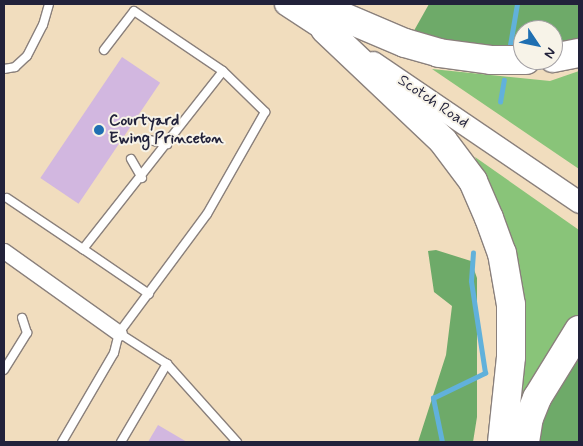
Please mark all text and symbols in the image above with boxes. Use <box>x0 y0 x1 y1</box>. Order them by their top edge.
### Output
north arrow <box>513 20 563 70</box>
text: N <box>540 44 560 62</box>
street label: Scotch Road <box>394 71 472 133</box>
place label: Courtyard Ewing Princeton <box>109 111 224 149</box>
marker: Courtyard Ewing Princeton <box>93 124 105 136</box>

